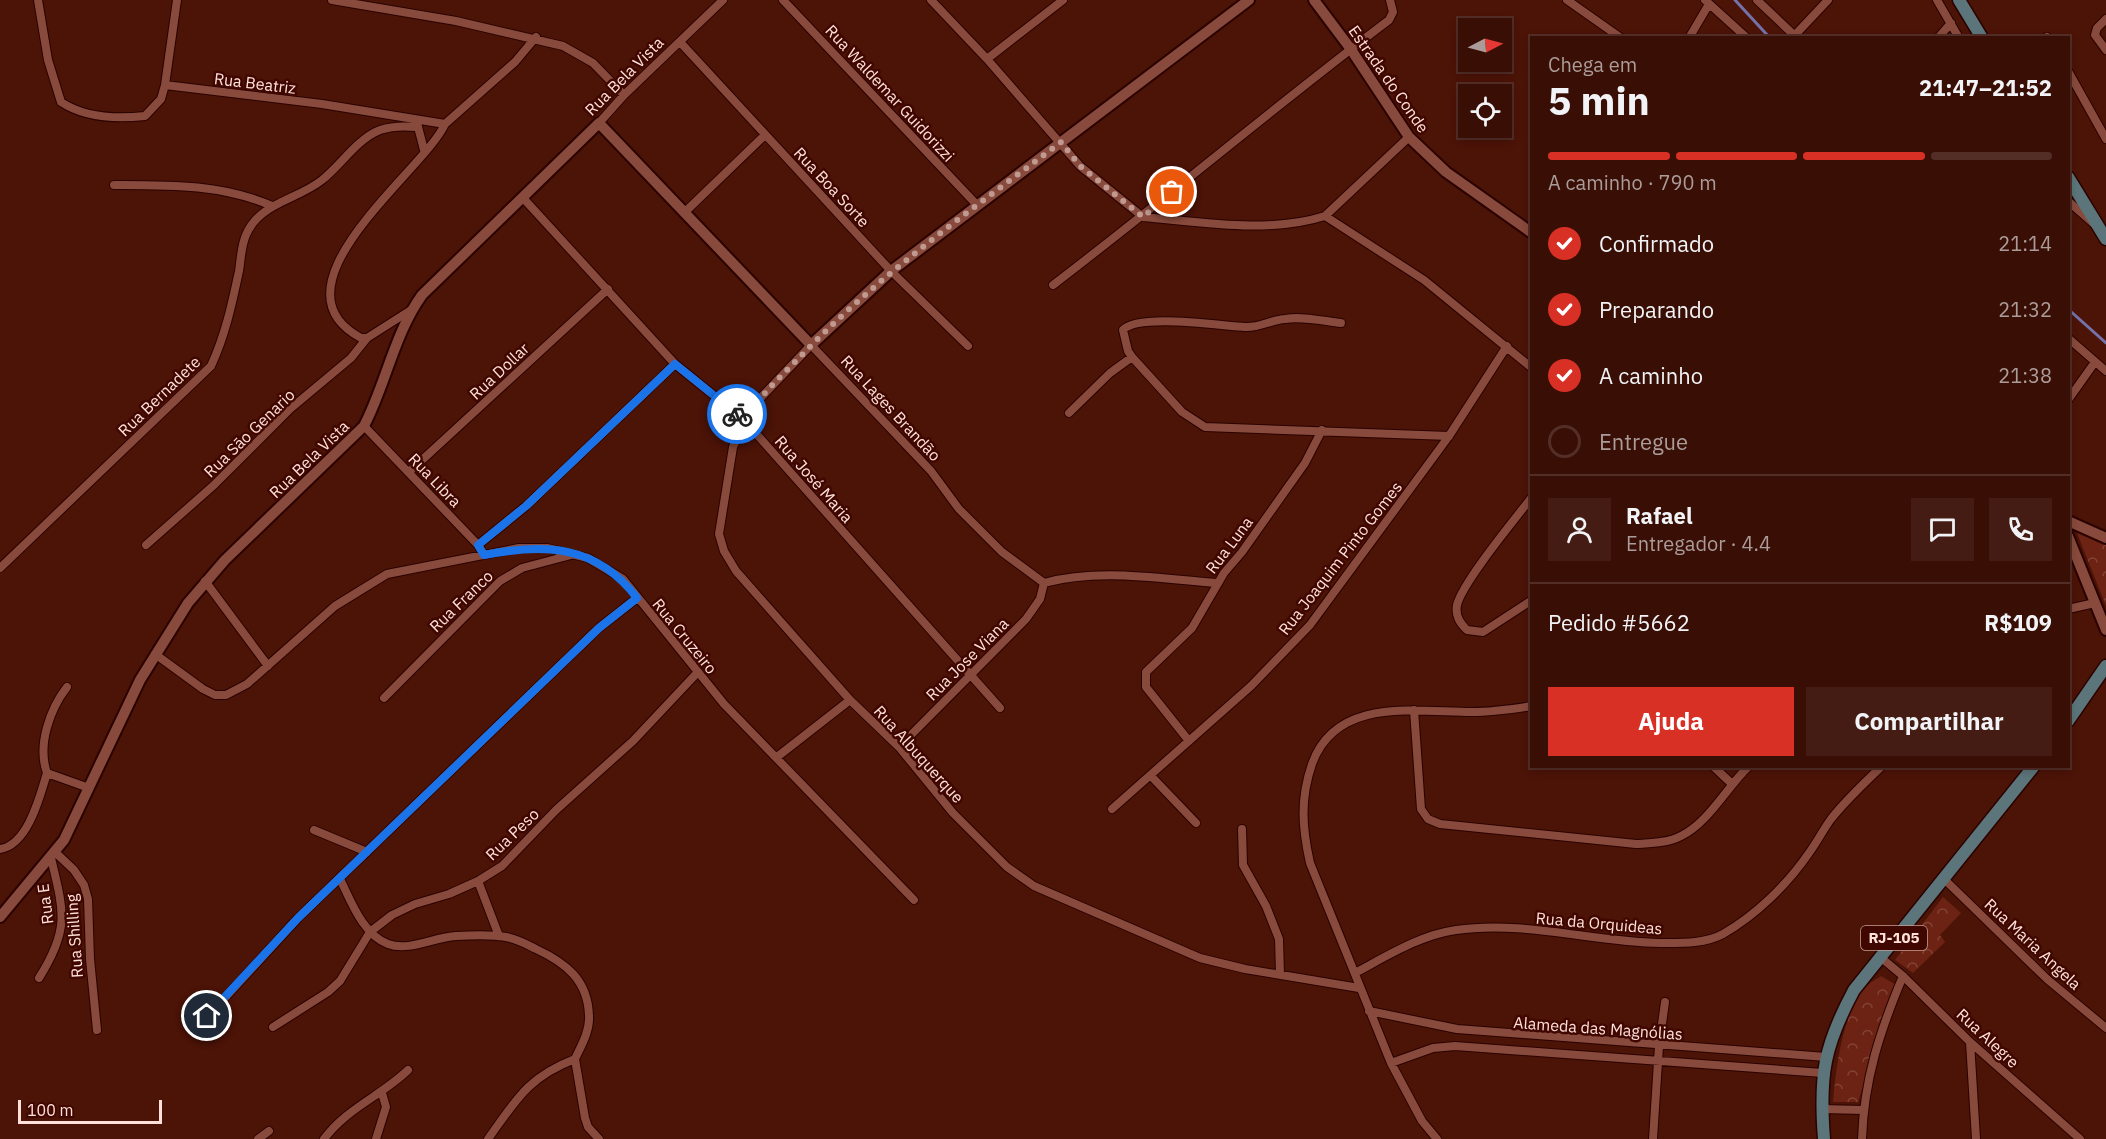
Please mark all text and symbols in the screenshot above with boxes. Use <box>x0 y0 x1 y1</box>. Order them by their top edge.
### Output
north arrow <box>1458 18 1512 72</box>
map controls <box>1458 18 1512 138</box>
street label: Rua Waldemar Guidorizzi <box>821 20 959 166</box>
street label: Estrada do Conde <box>1344 21 1434 137</box>
street label: Rua Bela Vista <box>580 32 668 120</box>
text: Chega em <box>1548 51 1637 78</box>
street label: Rua Beatriz <box>213 68 297 98</box>
text: 21:47–21:52 <box>1919 73 2052 102</box>
text: 5 min <box>1548 75 1650 126</box>
button: locate <box>1458 84 1512 138</box>
street label: Rua Boa Sorte <box>790 143 874 231</box>
pin <box>1146 166 1197 217</box>
text: A caminho · 790 m <box>1548 169 1717 196</box>
icon: bag <box>1155 175 1188 208</box>
icon: check <box>1548 227 1581 260</box>
text: Confirmado <box>1599 229 1714 258</box>
text: 21:14 <box>1998 230 2052 257</box>
icon: check <box>1548 293 1581 326</box>
text: Preparando <box>1599 295 1714 324</box>
text: 21:32 <box>1998 296 2052 323</box>
street label: Rua Dollar <box>465 338 533 404</box>
street label: Rua Lages Brandão <box>837 351 945 465</box>
street label: Rua Bernadete <box>114 352 205 440</box>
icon: check <box>1548 359 1581 392</box>
text: A caminho <box>1599 361 1703 390</box>
text: 21:38 <box>1998 362 2052 389</box>
courier <box>707 384 767 444</box>
street label: Rua Sāo Genario <box>199 385 299 481</box>
icon: bike <box>721 398 754 431</box>
street label: Rua Bela Vista <box>265 416 353 502</box>
text: Entregue <box>1599 427 1688 456</box>
street label: Rua José Maria <box>771 431 858 527</box>
street label: Rua Libra <box>404 449 466 511</box>
street label: Rua Joaquim Pinto Gomes <box>1274 477 1406 639</box>
button: person <box>1548 498 1611 561</box>
button: chat <box>1911 498 1974 561</box>
button: phone <box>1989 498 2052 561</box>
text: Rafael <box>1626 501 1693 530</box>
street label: Rua Luna <box>1201 512 1257 577</box>
text: Entregador · 4.4 <box>1626 530 1771 557</box>
street label: Rua Franco <box>425 566 497 636</box>
street label: Rua Cruzeiro <box>648 594 722 678</box>
text: Pedido #5662 <box>1548 608 1690 637</box>
text: R$109 <box>1984 608 2052 637</box>
street label: Rua Jose Viana <box>921 613 1013 705</box>
button: Ajuda <box>1548 687 1794 756</box>
button: Compartilhar <box>1806 687 2052 756</box>
street label: Rua Albuquerque <box>870 701 968 807</box>
street label: Rua Peso <box>481 804 543 864</box>
street label: Rua E <box>33 882 57 926</box>
street label: Rua Shilling <box>61 893 87 979</box>
street label: Rua Maria Angela <box>1981 894 2086 994</box>
street label: Rua da Orquideas <box>1535 907 1663 939</box>
road number: RJ-105 <box>1861 926 1927 950</box>
pin <box>181 990 232 1041</box>
icon: home <box>190 999 223 1032</box>
street label: Rua Alegre <box>1953 1004 2024 1072</box>
street label: Alameda das Magnólias <box>1513 1012 1683 1044</box>
scale bar <box>18 1097 162 1124</box>
text: 100 m <box>27 1100 74 1120</box>

